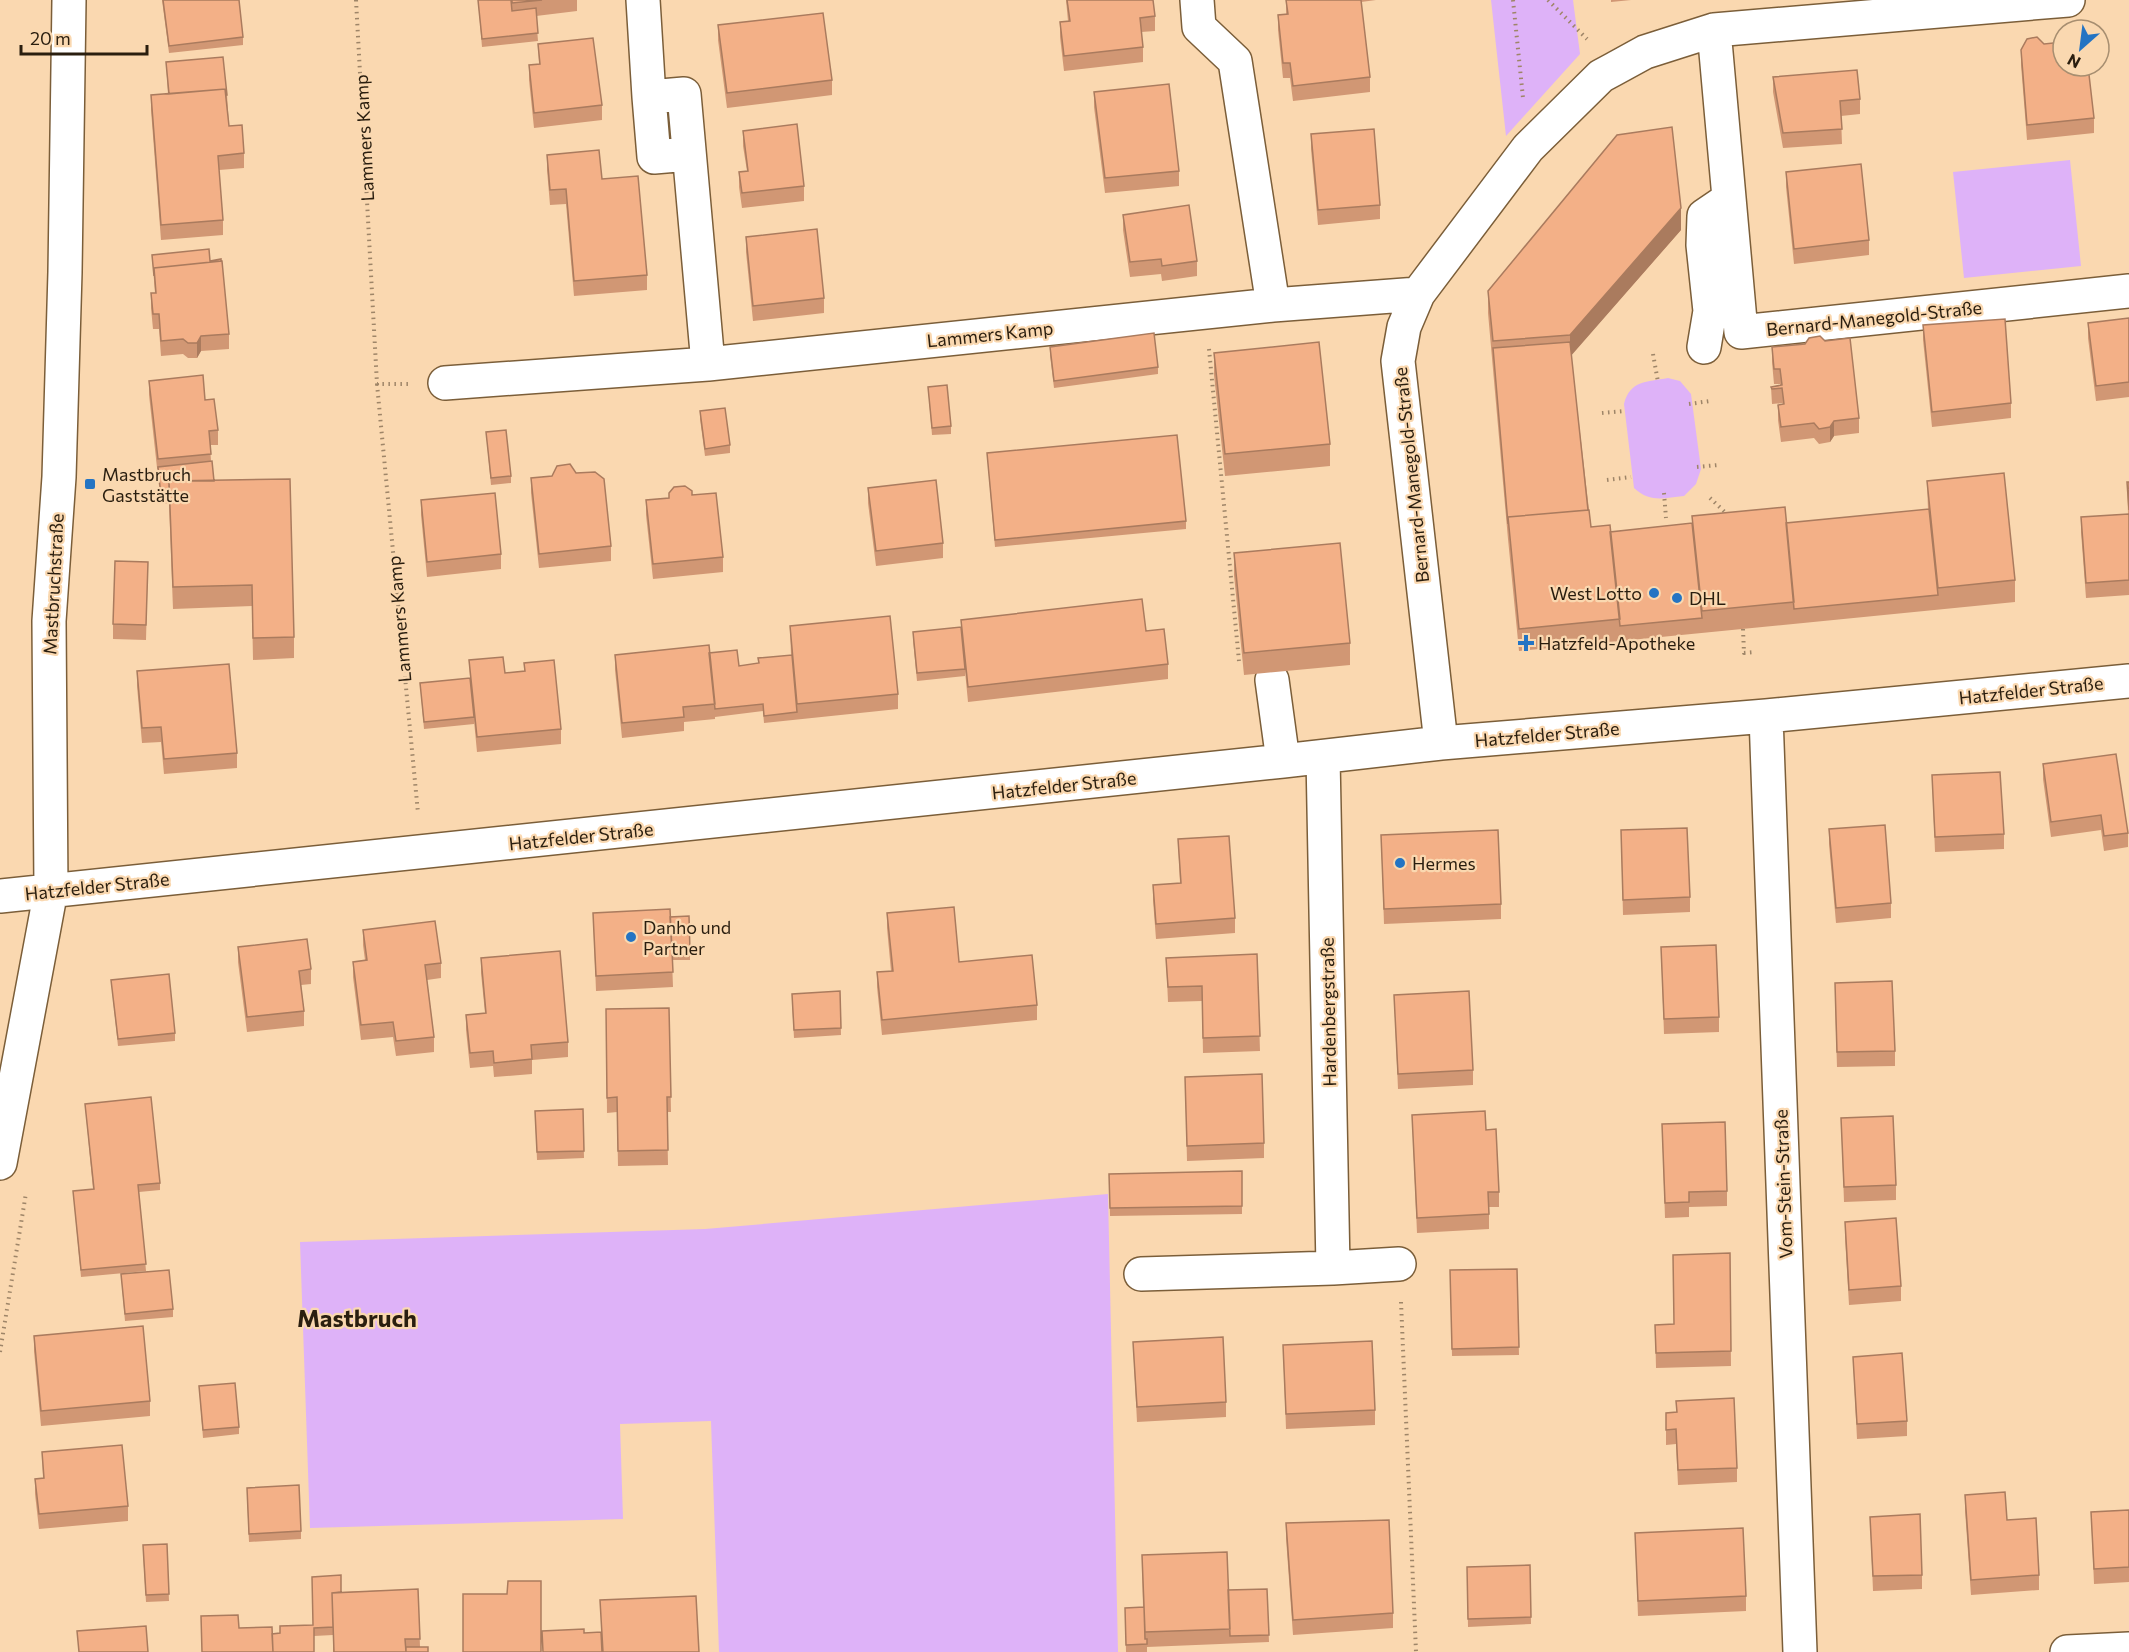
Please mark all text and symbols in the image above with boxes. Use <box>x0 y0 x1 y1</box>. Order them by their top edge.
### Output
scale bar <box>21 18 147 56</box>
north arrow <box>2051 18 2111 78</box>
text: 20 m <box>30 27 71 49</box>
text: N <box>2064 50 2083 73</box>
street label: Lammers Kamp <box>350 74 378 202</box>
street label: Bernard-Manegold-Straße <box>1765 296 1983 340</box>
street label: Lammers Kamp <box>926 316 1054 352</box>
street label: Bernard-Manegold-Straße <box>1389 366 1433 584</box>
place label: Mastbruch Gaststätte <box>102 463 191 506</box>
marker: Mastbruch Gaststätte <box>83 477 97 491</box>
street label: Mastbruchstraße <box>38 513 68 655</box>
street label: Lammers Kamp <box>383 555 415 683</box>
place label: West Lotto <box>1550 582 1642 604</box>
marker: West Lotto <box>1647 586 1661 600</box>
place label: DHL <box>1689 587 1726 609</box>
marker: DHL <box>1670 591 1684 605</box>
place label: Hatzfeld-Apotheke <box>1538 632 1695 654</box>
marker: Hatzfeld-Apotheke <box>1519 636 1533 650</box>
street label: Hatzfelder Straße <box>1958 671 2104 709</box>
street label: Hatzfelder Straße <box>1474 717 1620 751</box>
street label: Hatzfelder Straße <box>991 766 1137 804</box>
street label: Hatzfelder Straße <box>508 817 654 855</box>
place label: Hermes <box>1412 852 1476 874</box>
marker: Hermes <box>1393 856 1407 870</box>
street label: Hatzfelder Straße <box>24 867 170 905</box>
place label: Danho und Partner <box>643 916 731 959</box>
marker: Danho und Partner <box>624 930 638 944</box>
street label: Hardenbergstraße <box>1316 937 1340 1087</box>
street label: Vom-Stein-Straße <box>1769 1109 1797 1259</box>
district label: Mastbruch <box>297 1303 417 1332</box>

